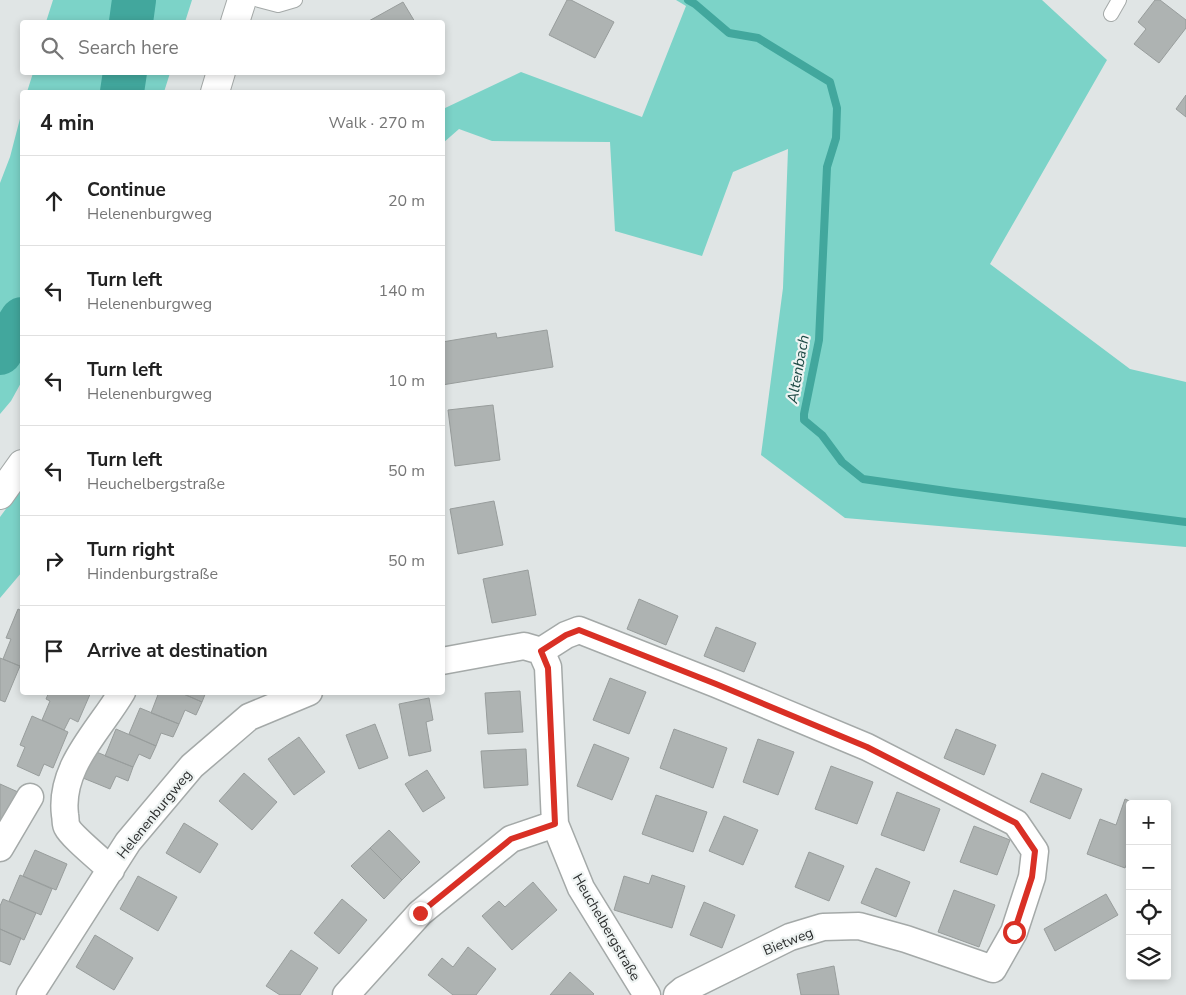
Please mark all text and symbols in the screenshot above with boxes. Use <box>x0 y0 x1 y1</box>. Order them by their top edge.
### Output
search box <box>20 20 445 75</box>
icon: search <box>38 34 66 62</box>
text: Search here <box>78 35 179 61</box>
text: 4 min <box>40 109 94 137</box>
text: Walk · 270 m <box>329 112 425 134</box>
text: Continue <box>87 177 166 203</box>
icon: ahead <box>40 187 68 215</box>
text: 20 m <box>388 190 425 212</box>
text: Helenenburgweg <box>87 203 212 225</box>
text: Turn left <box>87 267 162 293</box>
icon: left <box>40 277 68 305</box>
text: 140 m <box>378 280 425 302</box>
text: Helenenburgweg <box>87 293 212 315</box>
water label: Altenbach <box>782 333 814 406</box>
text: Turn left <box>87 357 162 383</box>
icon: left <box>40 367 68 395</box>
text: 10 m <box>388 370 425 392</box>
text: Helenenburgweg <box>87 383 212 405</box>
text: Turn left <box>87 447 162 473</box>
icon: left <box>40 457 68 485</box>
text: 50 m <box>388 460 425 482</box>
text: Heuchelbergstraße <box>87 473 225 495</box>
text: Turn right <box>87 537 174 563</box>
icon: right <box>40 547 68 575</box>
text: 50 m <box>388 550 425 572</box>
text: Hindenburgstraße <box>87 563 218 585</box>
icon: arrive <box>40 637 68 665</box>
text: Arrive at destination <box>87 638 268 664</box>
street label: Helenenburgweg <box>113 766 196 863</box>
map controls <box>1126 800 1171 980</box>
button: + <box>1126 800 1171 845</box>
button: − <box>1126 845 1171 890</box>
street label: Heuchelbergstraße <box>568 870 645 984</box>
button: locate <box>1126 890 1171 935</box>
route end <box>409 902 432 925</box>
route start <box>1003 921 1026 944</box>
street label: Bietweg <box>760 923 816 960</box>
button: layers <box>1126 935 1171 980</box>

